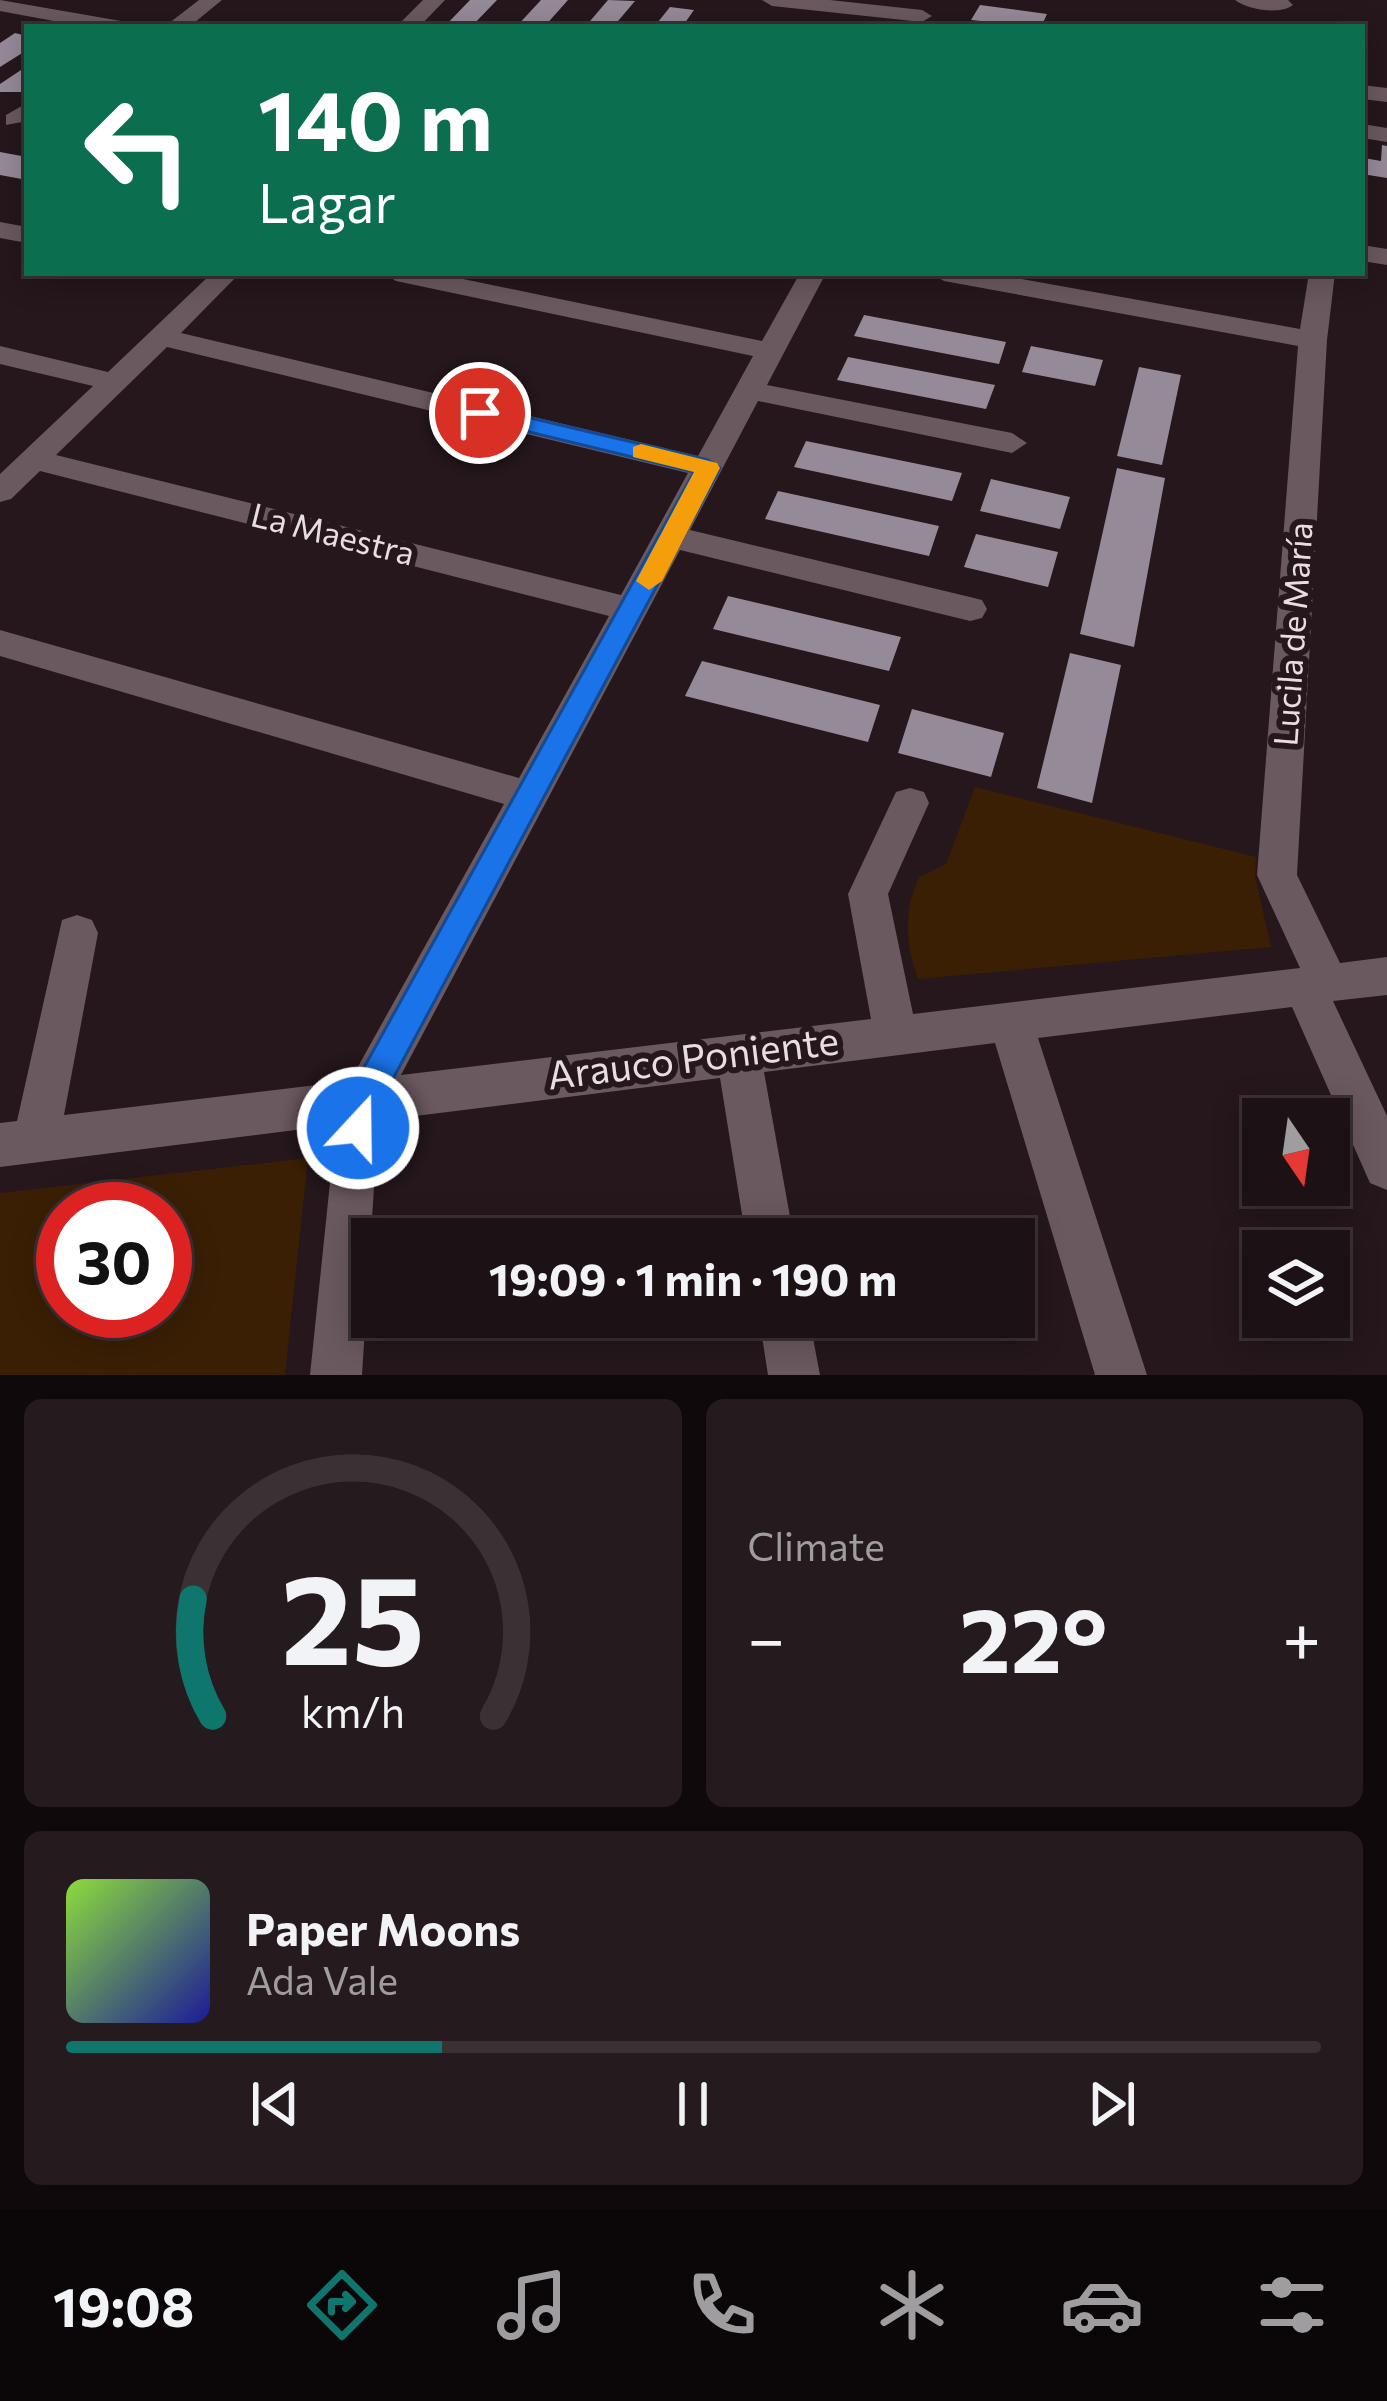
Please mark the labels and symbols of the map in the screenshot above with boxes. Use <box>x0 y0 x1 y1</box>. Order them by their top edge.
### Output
pin <box>429 362 531 464</box>
street label: La Maestra <box>247 492 419 573</box>
street label: Lucila de María <box>1263 521 1320 747</box>
street label: Arauco Poniente <box>544 1014 841 1098</box>
position arrow <box>295 1065 421 1191</box>
north arrow <box>1242 1098 1350 1206</box>
speed limit sign: 30 <box>36 1182 192 1338</box>

